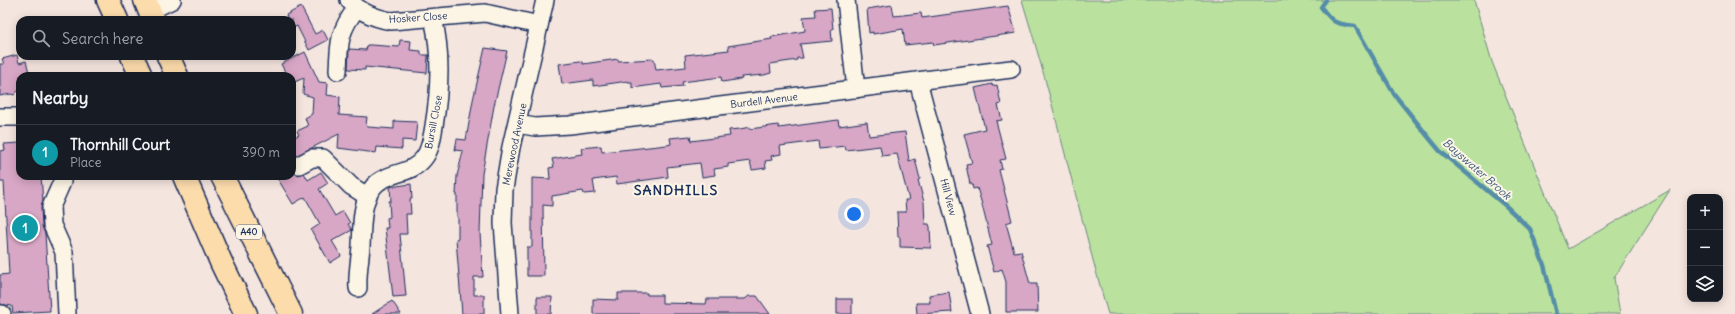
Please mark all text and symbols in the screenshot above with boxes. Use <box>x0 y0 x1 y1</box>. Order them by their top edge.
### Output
street label: Hosker Close <box>388 9 448 26</box>
search box <box>16 16 296 60</box>
icon: search <box>30 27 52 49</box>
text: Search here <box>62 29 143 48</box>
text: Nearby <box>32 87 88 109</box>
street label: Burdell Avenue <box>730 90 799 111</box>
street label: Bursill Close <box>422 94 445 150</box>
street label: Merewood Avenue <box>499 102 530 186</box>
text: Thornhill Court <box>70 135 170 154</box>
water label: Bayswater Brook <box>1440 136 1515 203</box>
text: 1 <box>42 144 48 161</box>
text: 390 m <box>242 144 280 161</box>
text: Place <box>70 154 101 171</box>
street label: Hill View <box>937 177 960 217</box>
district label: SANDHILLS <box>634 181 718 199</box>
map controls <box>1687 194 1723 302</box>
button: + <box>1687 194 1723 230</box>
your location <box>844 204 864 224</box>
pin: 1 <box>12 213 38 243</box>
road number: A40 <box>236 225 262 239</box>
button: − <box>1687 230 1723 266</box>
button: layers <box>1687 266 1723 302</box>

